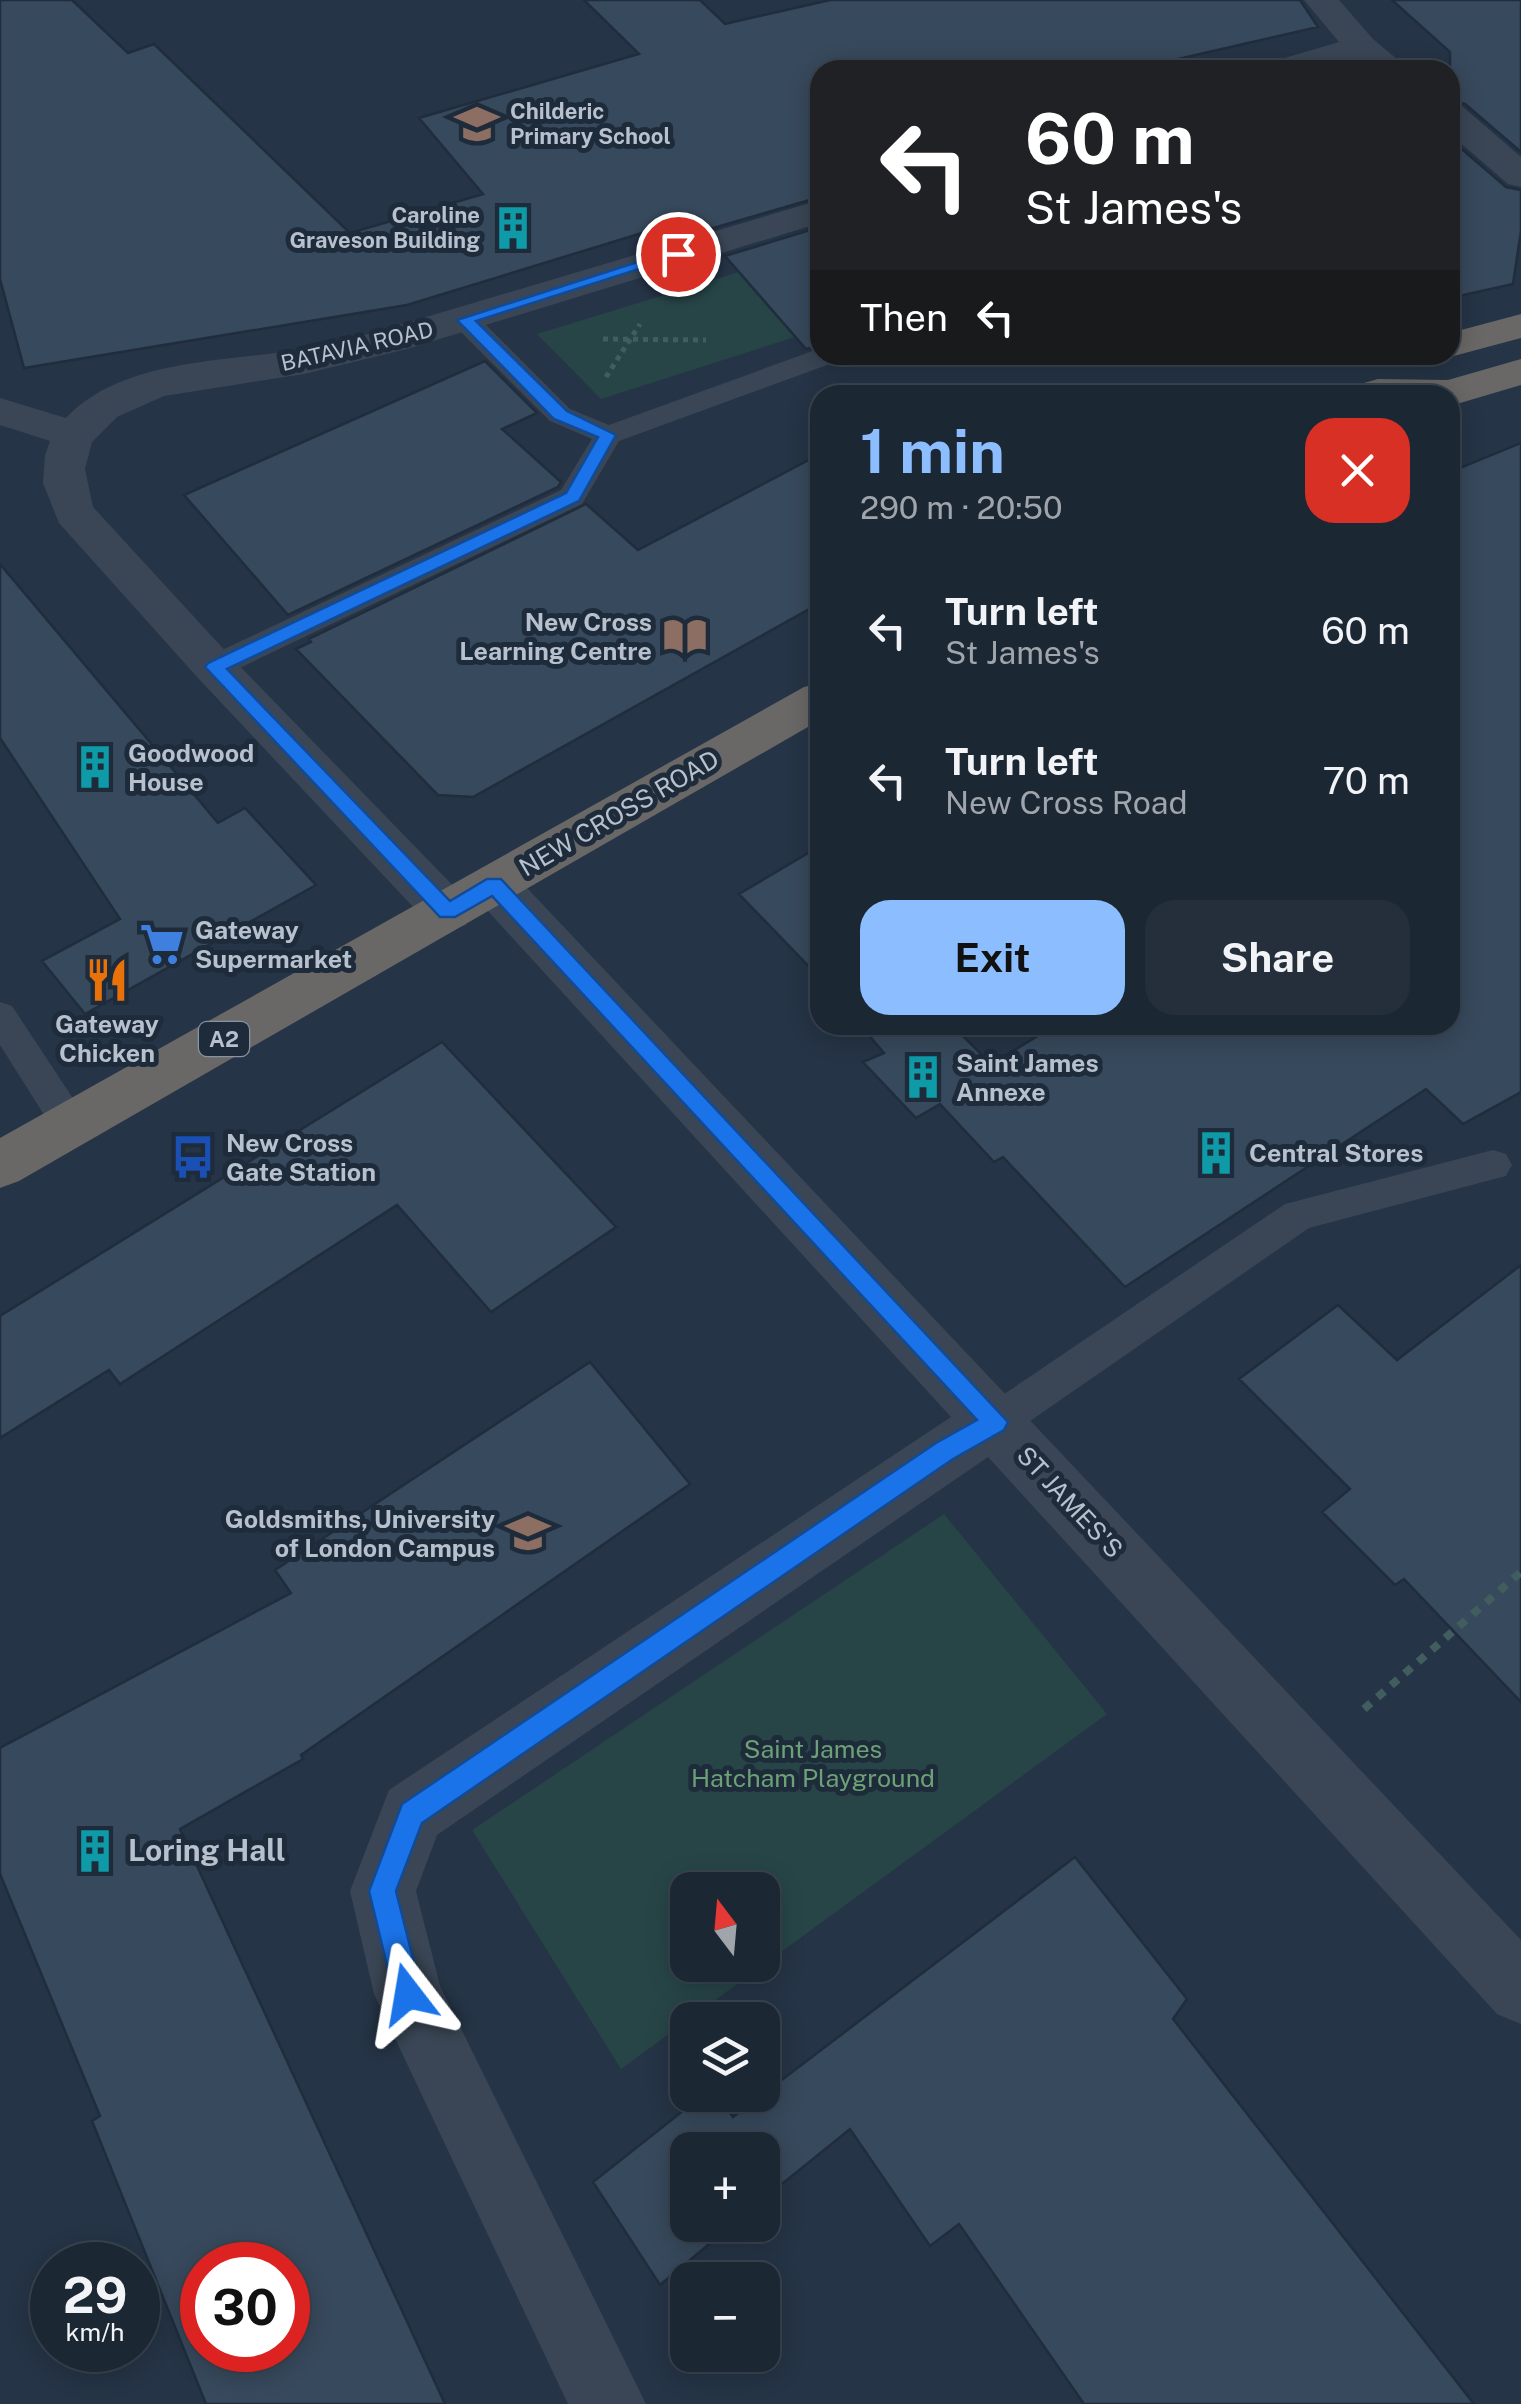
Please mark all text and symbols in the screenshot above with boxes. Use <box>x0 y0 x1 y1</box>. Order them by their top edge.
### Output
text: 60 m <box>1025 97 1195 180</box>
place label: Childeric Primary School <box>510 98 671 149</box>
school or university icon: Childeric Primary School <box>453 100 501 148</box>
icon: left <box>860 100 990 230</box>
text: St James's <box>1025 181 1242 234</box>
place label: Caroline Graveson Building <box>289 202 480 253</box>
building icon: Caroline Graveson Building <box>489 204 537 252</box>
pin <box>636 212 721 297</box>
icon: arrive <box>651 227 706 282</box>
icon: left <box>968 290 1023 345</box>
text: Then <box>860 295 948 340</box>
street label: BATAVIA ROAD <box>278 316 436 376</box>
text: 1 min <box>860 416 1005 487</box>
button: close <box>1305 418 1410 523</box>
text: 290 m · 20:50 <box>860 489 1063 526</box>
text: Turn left <box>945 589 1099 634</box>
icon: left <box>860 603 915 658</box>
place label: New Cross Learning Centre <box>459 607 652 666</box>
text: 60 m <box>1321 608 1410 653</box>
library icon: New Cross Learning Centre <box>661 612 709 660</box>
text: St James's <box>945 634 1100 671</box>
place label: Goodwood House <box>128 738 254 797</box>
text: Turn left <box>945 739 1099 784</box>
building icon: Goodwood House <box>71 743 119 791</box>
street label: NEW CROSS ROAD <box>514 744 724 882</box>
icon: left <box>860 753 915 808</box>
text: 70 m <box>1323 758 1410 803</box>
text: New Cross Road <box>945 784 1188 821</box>
button: Exit <box>860 900 1125 1015</box>
button: Share <box>1145 900 1410 1015</box>
place label: Gateway Supermarket <box>195 915 352 974</box>
supermarket icon: Gateway Supermarket <box>138 920 186 968</box>
restaurant icon: Gateway Chicken <box>83 956 131 1004</box>
place label: Gateway Chicken <box>55 1009 159 1068</box>
road number: A2 <box>199 1022 249 1056</box>
place label: Saint James Annexe <box>956 1048 1099 1107</box>
building icon: Saint James Annexe <box>899 1053 947 1101</box>
place label: New Cross Gate Station <box>226 1128 376 1187</box>
building icon: Central Stores <box>1192 1129 1240 1177</box>
bus stop icon: New Cross Gate Station <box>169 1133 217 1181</box>
place label: Central Stores <box>1249 1138 1423 1168</box>
street label: ST JAMES'S <box>1011 1440 1129 1564</box>
place label: Goldsmiths, University of London Campus <box>225 1504 495 1563</box>
school or university icon: Goldsmiths, University of London Campus <box>504 1509 552 1557</box>
park label: Saint James Hatcham Playground <box>691 1734 935 1793</box>
building icon: Loring Hall <box>71 1827 119 1875</box>
place label: Loring Hall <box>128 1832 286 1868</box>
north arrow <box>670 1872 780 1982</box>
map controls <box>670 1872 780 2372</box>
position arrow <box>356 1942 460 2046</box>
button: layers <box>670 2002 780 2112</box>
button: + <box>670 2132 780 2242</box>
speed limit sign: 30 <box>180 2242 310 2372</box>
button: − <box>670 2262 780 2372</box>
text: 29 <box>63 2265 127 2324</box>
text: km/h <box>66 2317 124 2347</box>

